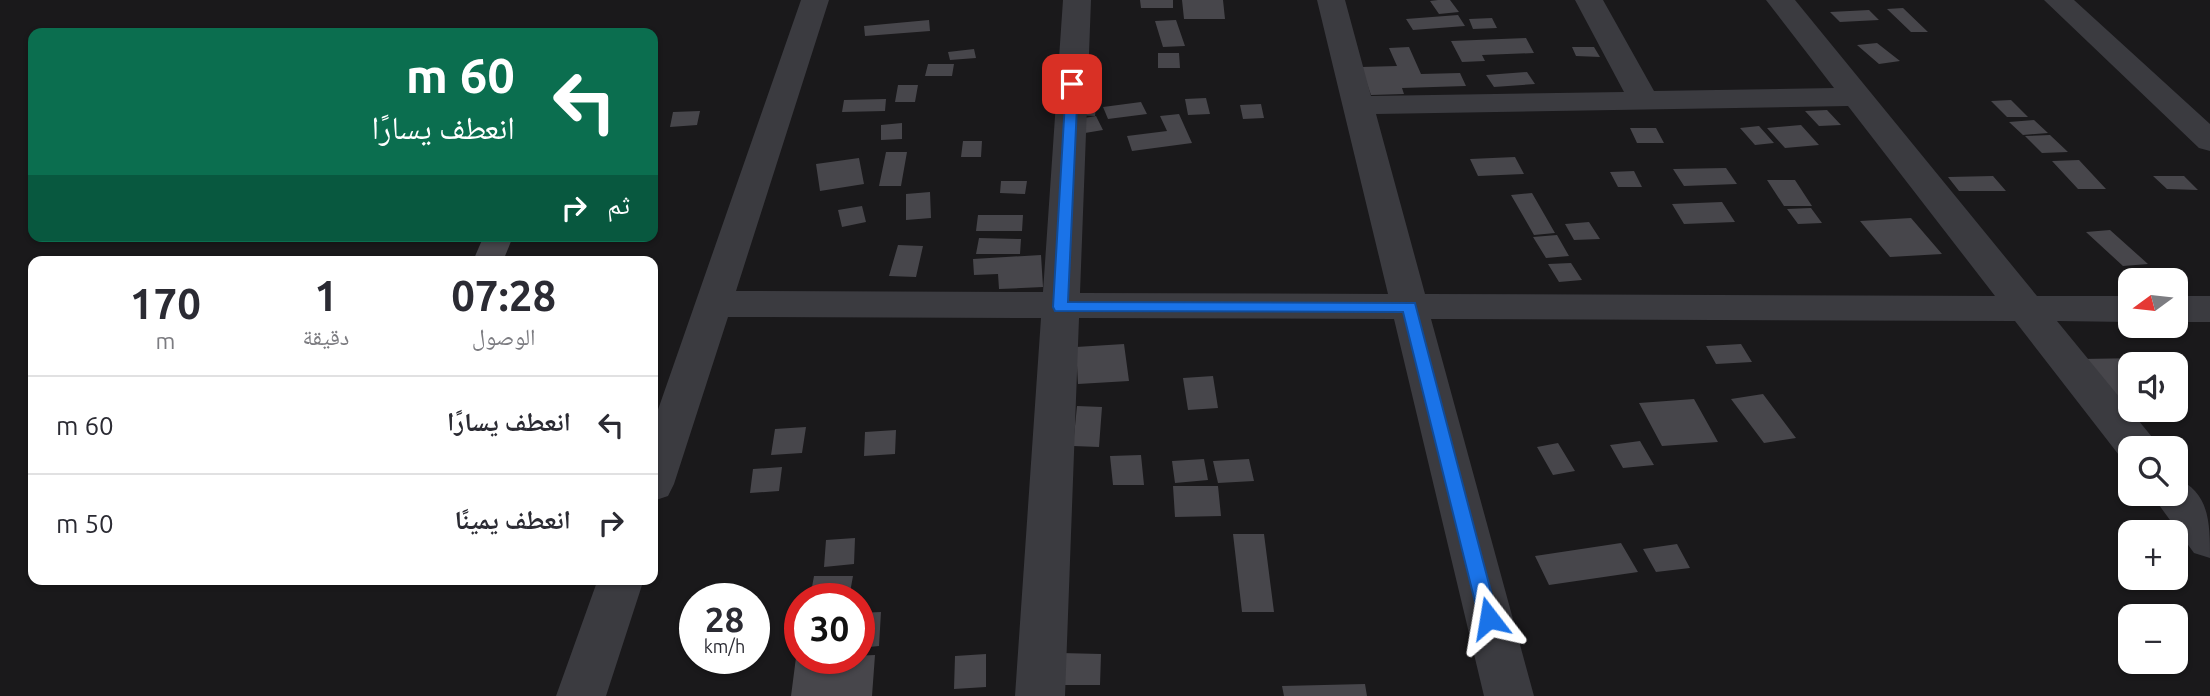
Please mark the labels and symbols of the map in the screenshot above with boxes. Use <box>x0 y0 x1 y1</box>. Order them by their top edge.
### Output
pin <box>1042 54 1102 114</box>
north arrow <box>2118 268 2188 338</box>
position arrow <box>1452 581 1526 655</box>
speed limit sign: 30 <box>784 583 875 674</box>

